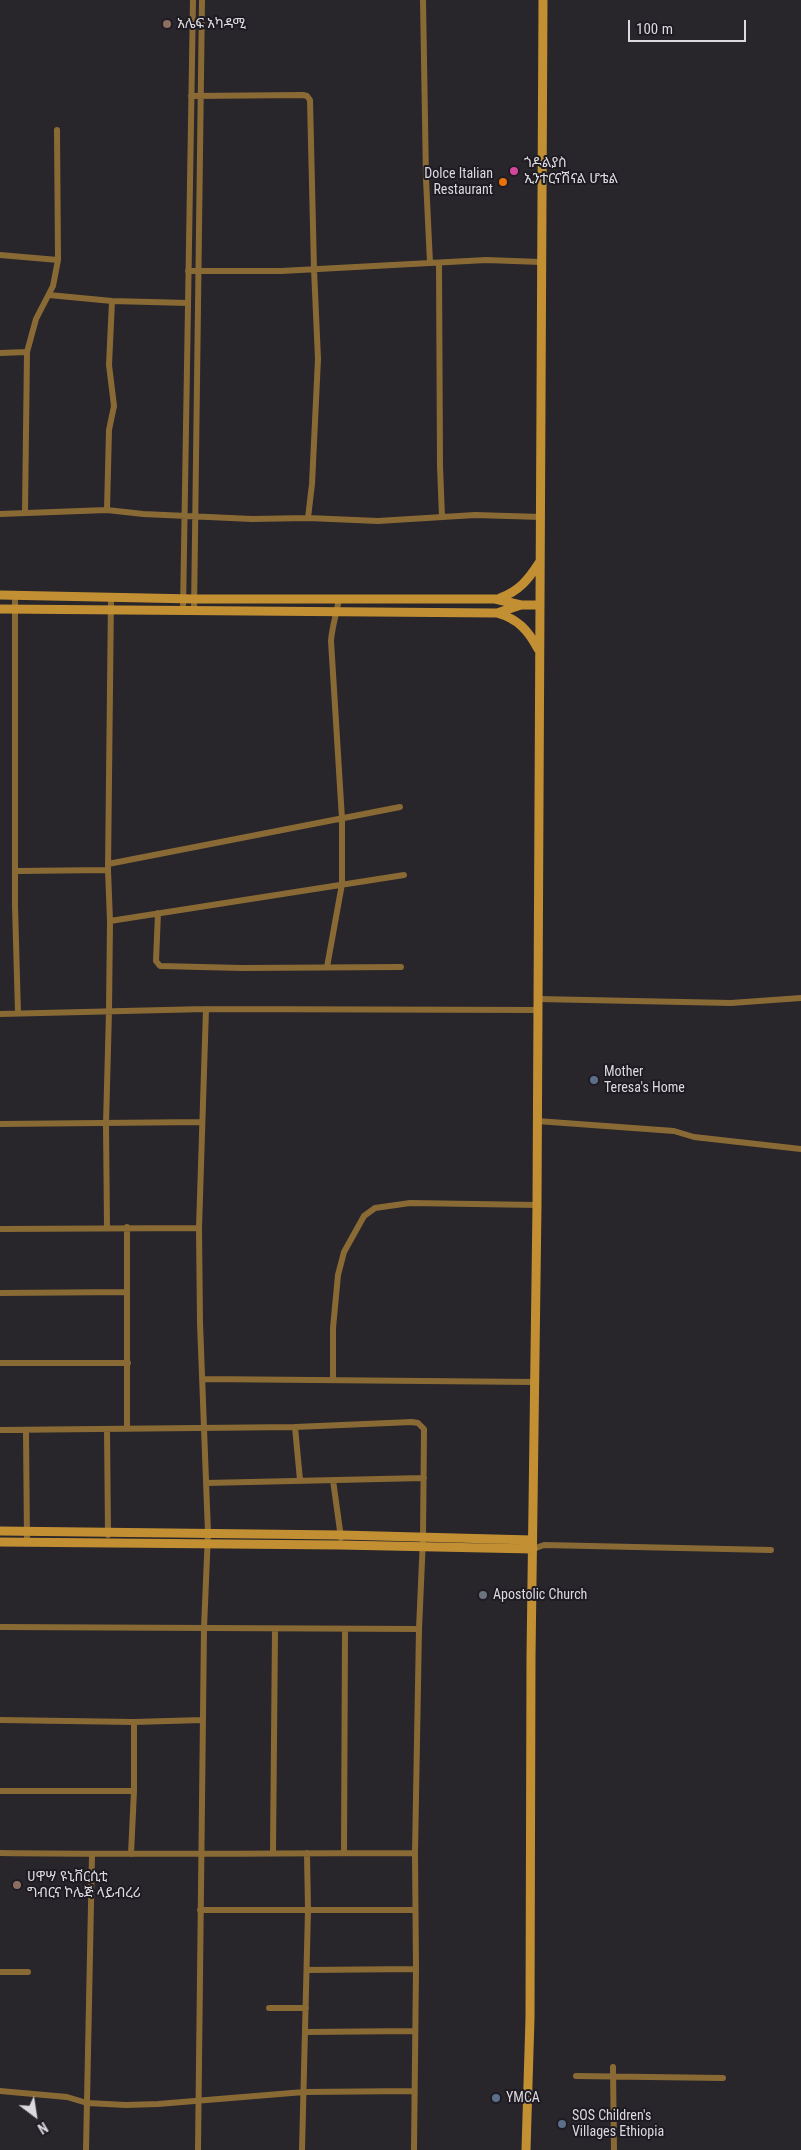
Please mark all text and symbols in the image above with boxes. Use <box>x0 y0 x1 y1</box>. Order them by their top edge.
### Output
scale bar <box>631 10 748 42</box>
place label: አሌፍ አካዳሚ <box>177 16 246 32</box>
marker: አሌፍ አካዳሚ <box>161 18 173 30</box>
text: 100 m <box>636 20 673 38</box>
place label: ጎዶልያስ ኢንተርናሽናል ሆቴል <box>524 155 618 188</box>
marker: ጎዶልያስ ኢንተርናሽናል ሆቴል <box>508 165 520 177</box>
place label: Dolce Italian Restaurant <box>424 166 493 198</box>
marker: Dolce Italian Restaurant <box>497 176 509 188</box>
place label: Mother Teresa's Home <box>604 1064 685 1096</box>
marker: Mother Teresa's Home <box>588 1074 600 1086</box>
place label: Apostolic Church <box>493 1587 587 1603</box>
marker: Apostolic Church <box>477 1589 489 1601</box>
place label: ሀዋሣ ዩኒቨርሲቲ ግብርና ኮሌጅ ላይብረሪ <box>27 1869 141 1901</box>
marker: ሀዋሣ ዩኒቨርሲቲ ግብርና ኮሌጅ ላይብረሪ <box>11 1879 23 1891</box>
north arrow <box>10 2090 60 2140</box>
place label: YMCA <box>506 2090 540 2106</box>
marker: YMCA <box>490 2092 502 2104</box>
place label: SOS Children's Villages Ethiopia <box>572 2108 664 2140</box>
marker: SOS Children's Villages Ethiopia <box>556 2118 568 2130</box>
text: N <box>35 2119 51 2137</box>

